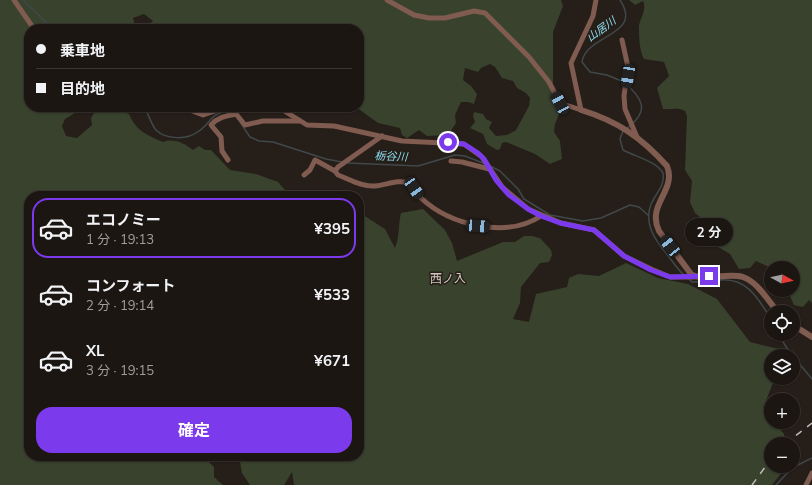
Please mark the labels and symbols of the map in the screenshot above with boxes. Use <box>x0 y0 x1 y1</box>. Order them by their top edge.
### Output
water label: 山居川 <box>584 13 619 44</box>
car <box>620 63 636 89</box>
car <box>549 90 571 116</box>
route start <box>439 133 457 151</box>
water label: 栃谷川 <box>374 148 409 164</box>
car <box>402 175 426 201</box>
callout: 2 分 <box>685 218 733 246</box>
car <box>466 219 490 233</box>
car <box>658 233 682 259</box>
north arrow <box>764 261 800 297</box>
route end <box>700 267 718 285</box>
district label: 西ノ入 <box>430 271 466 286</box>

